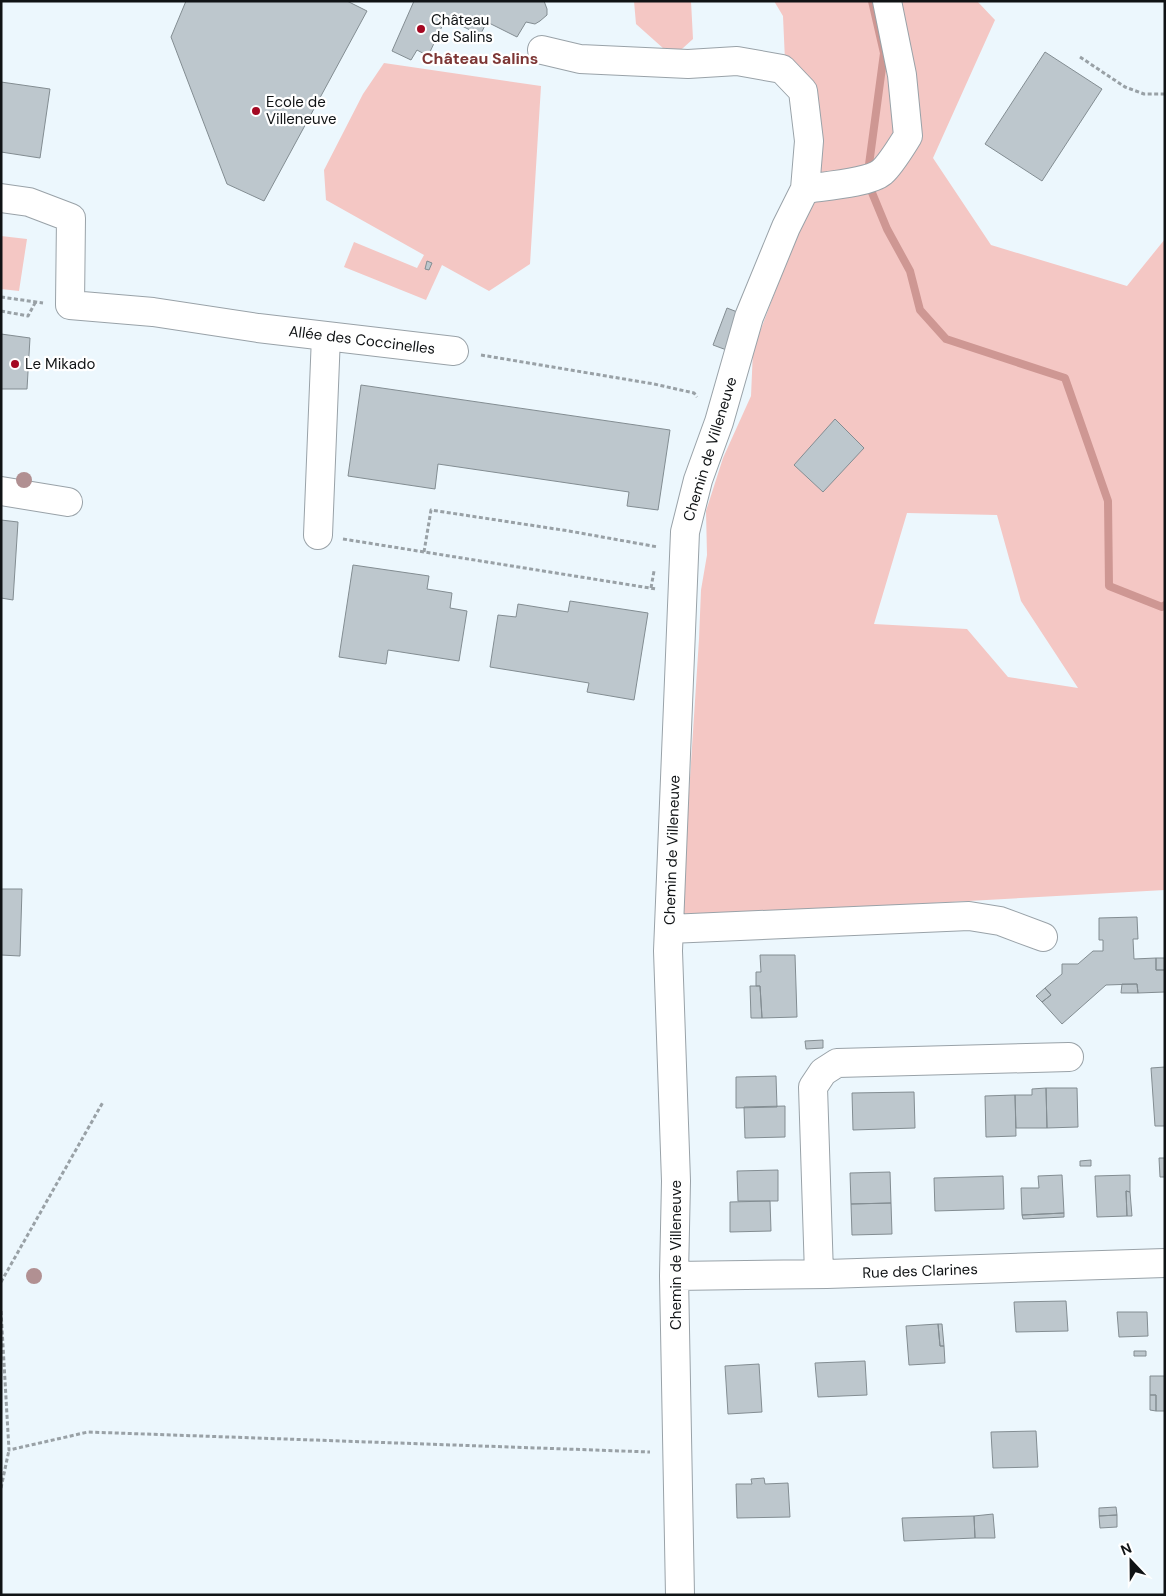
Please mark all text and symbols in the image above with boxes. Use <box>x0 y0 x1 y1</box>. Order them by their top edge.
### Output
place label: Château de Salins <box>431 10 493 47</box>
marker: Château de Salins <box>415 23 427 35</box>
district label: Château Salins <box>422 48 538 69</box>
place label: Ecole de Villeneuve <box>266 92 337 129</box>
marker: Ecole de Villeneuve <box>250 105 262 117</box>
street label: Allée des Coccinelles <box>288 321 436 359</box>
place label: Le Mikado <box>25 354 95 374</box>
marker: Le Mikado <box>9 358 21 370</box>
street label: Chemin de Villeneuve <box>679 374 741 524</box>
street label: Chemin de Villeneuve <box>659 775 685 925</box>
street label: Chemin de Villeneuve <box>666 1180 686 1330</box>
street label: Rue des Clarines <box>862 1259 978 1283</box>
north arrow <box>1106 1536 1156 1586</box>
text: N <box>1118 1539 1134 1559</box>

